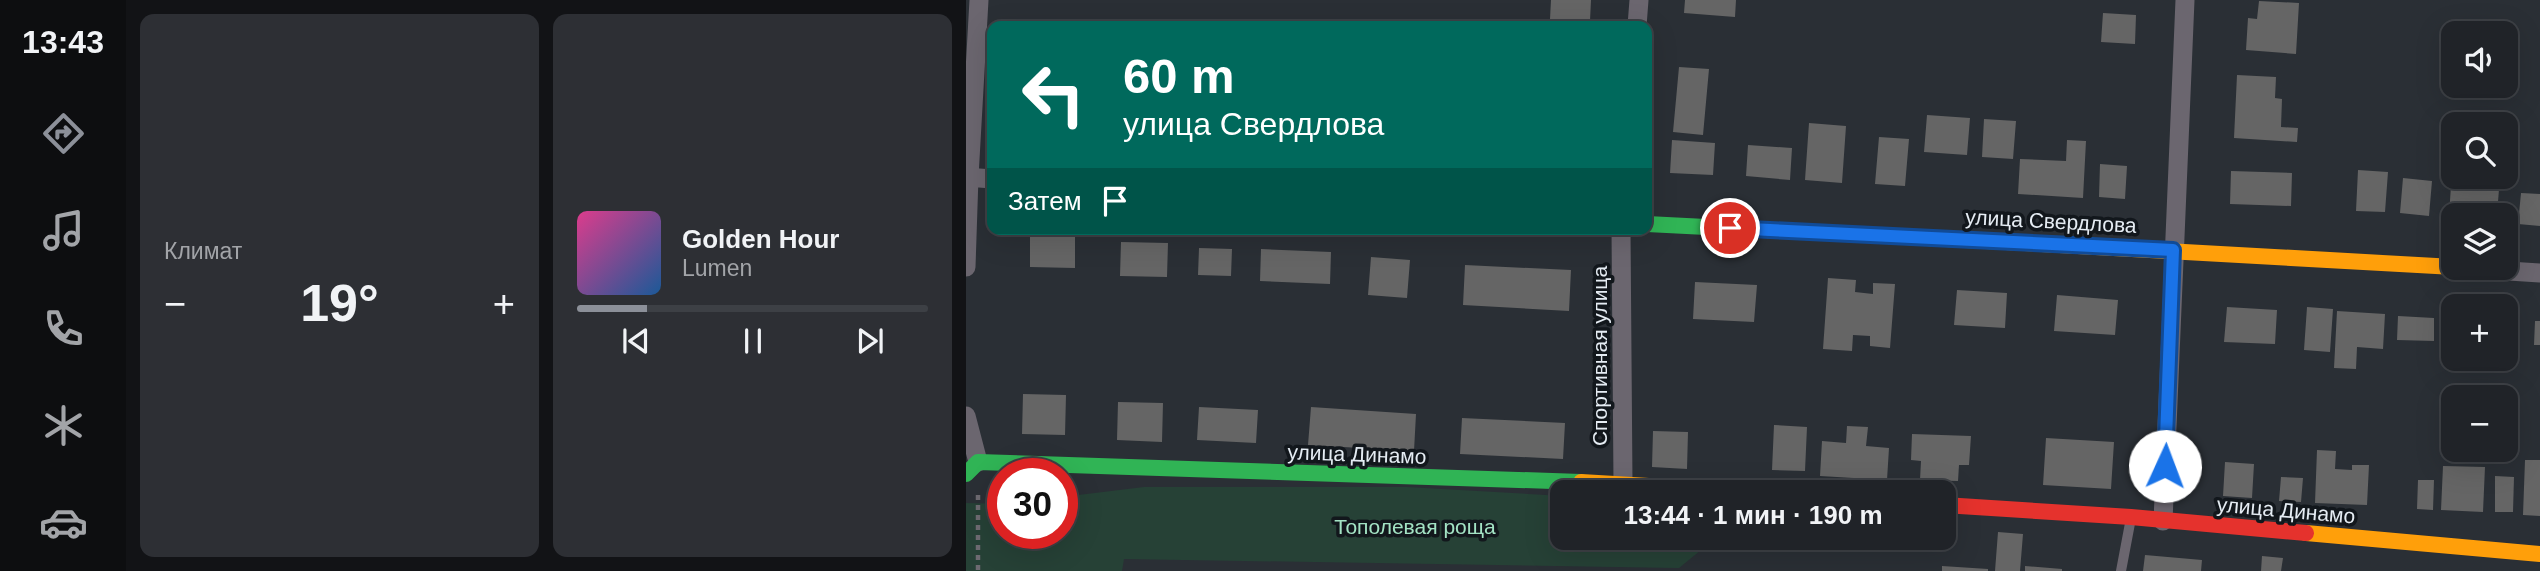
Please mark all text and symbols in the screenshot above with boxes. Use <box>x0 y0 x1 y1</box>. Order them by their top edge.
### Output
map controls <box>2441 21 2518 462</box>
button: sound <box>2441 21 2518 98</box>
text: 13:43 <box>22 24 104 60</box>
icon: left <box>1008 49 1099 140</box>
text: 60 m <box>1123 49 1235 103</box>
text: улица Свердлова <box>1123 106 1384 142</box>
icon: directions <box>39 109 88 158</box>
button: search <box>2441 112 2518 189</box>
icon: arrive <box>1096 182 1134 220</box>
text: Затем <box>1008 186 1082 216</box>
pin <box>1700 198 1760 258</box>
button: layers <box>2441 203 2518 280</box>
street label: улица Свердлова <box>1965 205 2138 237</box>
icon: music <box>39 206 88 255</box>
icon: arrive <box>1711 209 1749 247</box>
text: Golden Hour <box>682 224 839 254</box>
text: Климат <box>164 238 242 264</box>
text: Lumen <box>682 255 752 281</box>
street label: Спортивная улица <box>1588 266 1611 446</box>
text: 19° <box>300 274 379 332</box>
text: − <box>164 283 186 325</box>
text: + <box>493 283 515 325</box>
button: + <box>2441 294 2518 371</box>
icon: phone <box>39 304 88 353</box>
icon: previous <box>617 322 655 360</box>
icon: pause <box>734 322 772 360</box>
icon: next <box>851 322 889 360</box>
button: − <box>2441 385 2518 462</box>
icon: climate <box>39 401 88 450</box>
position arrow <box>2128 429 2202 503</box>
street label: улица Динамо <box>1287 440 1427 468</box>
speed limit sign: 30 <box>987 458 1078 549</box>
street label: улица Динамо <box>2216 492 2356 528</box>
icon: car <box>39 498 88 547</box>
text: 13:44 · 1 мин · 190 m <box>1623 500 1883 530</box>
park label: Тополевая роща <box>1334 515 1496 538</box>

